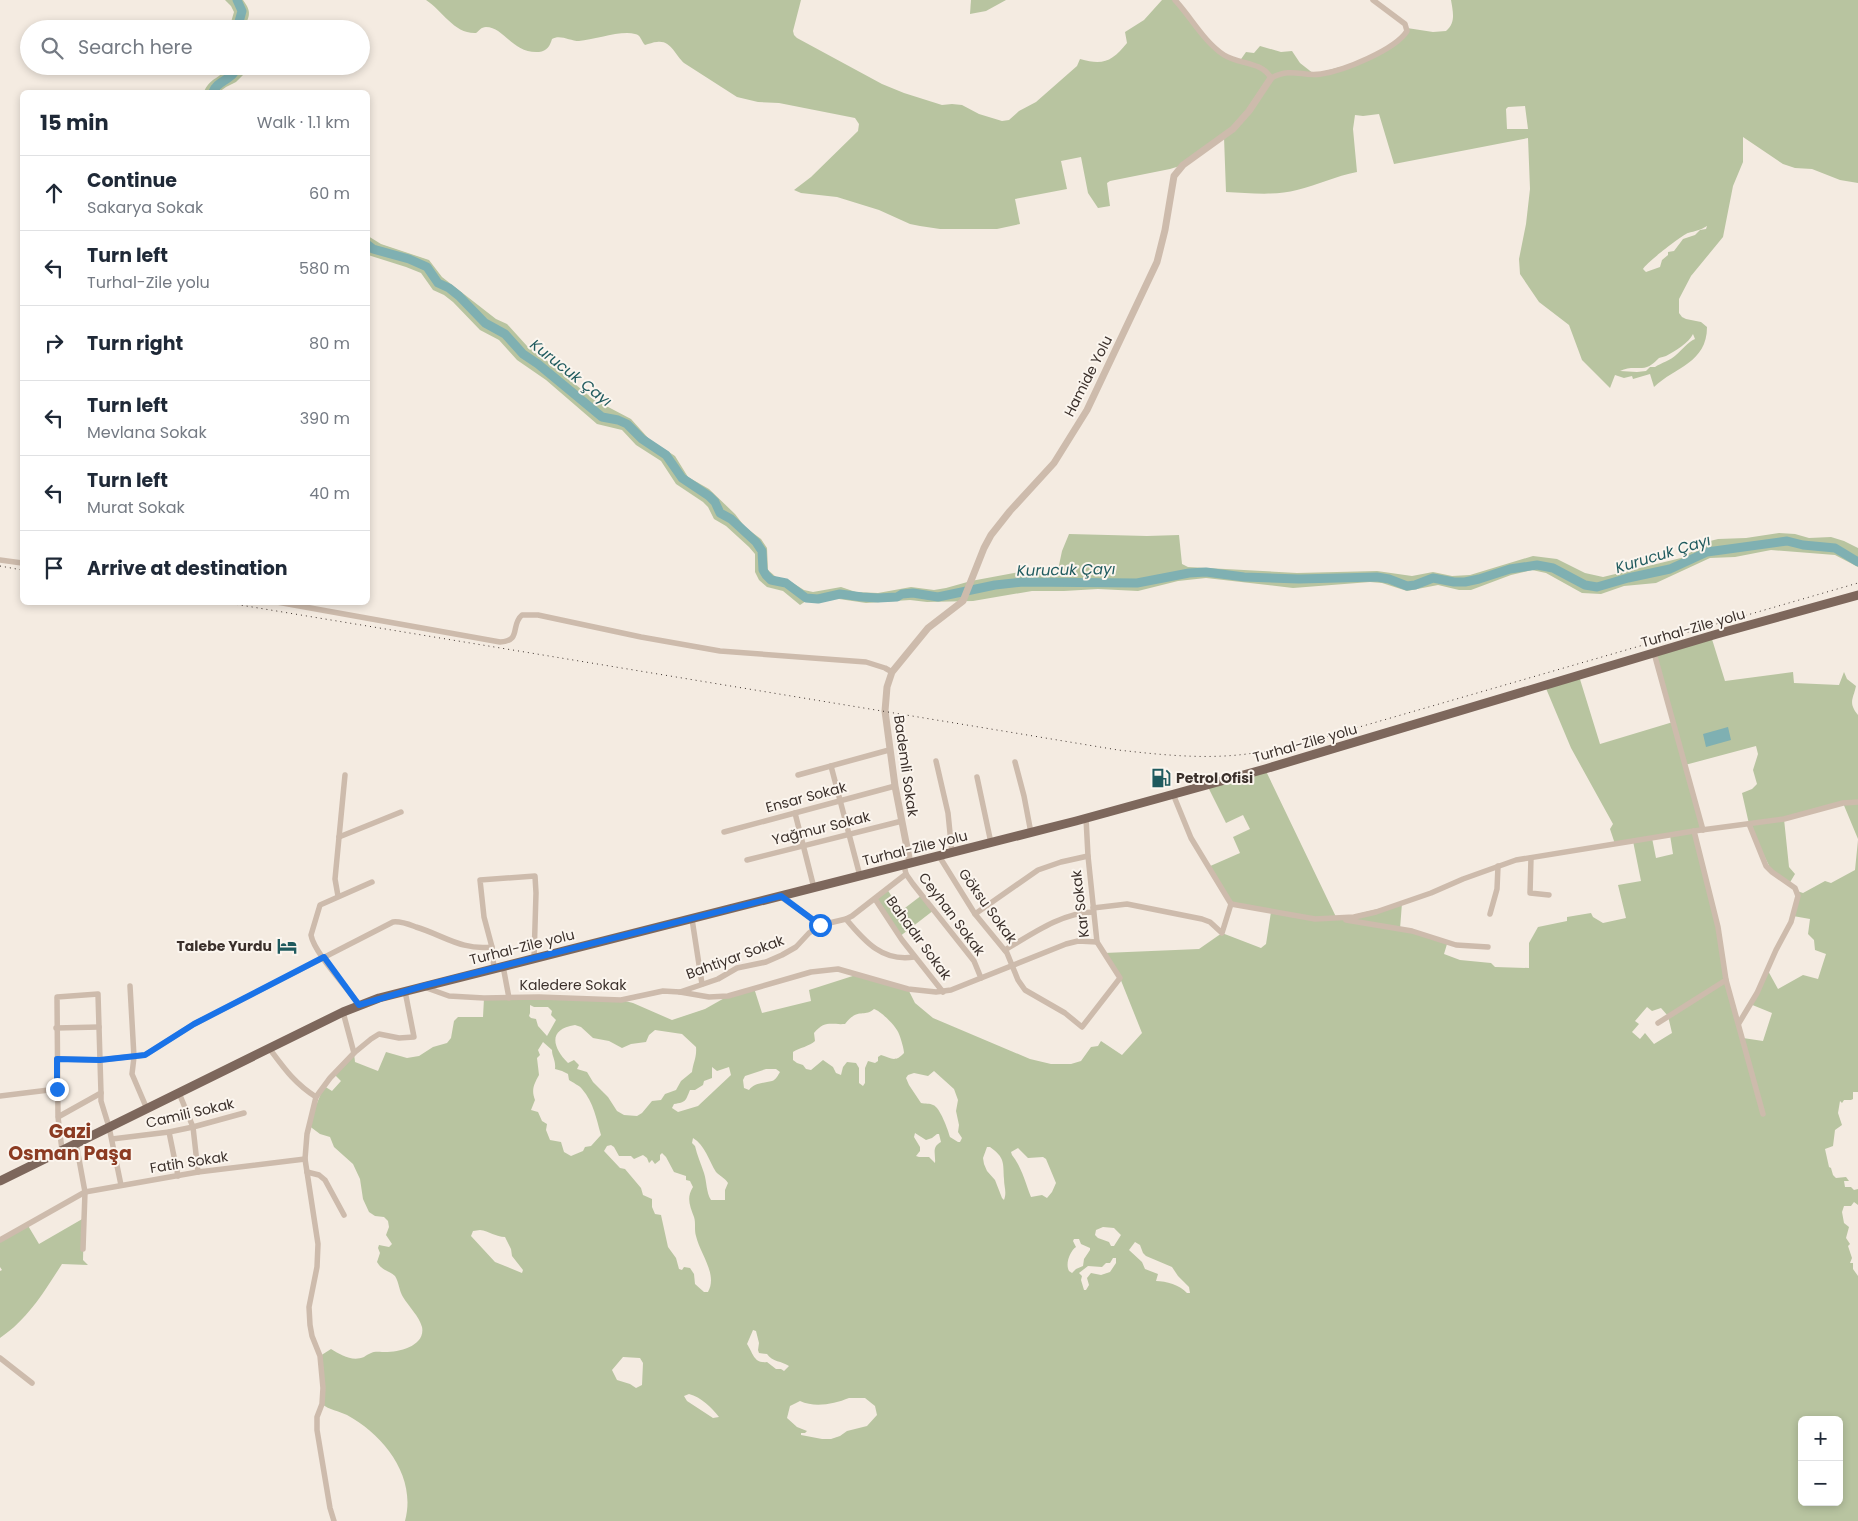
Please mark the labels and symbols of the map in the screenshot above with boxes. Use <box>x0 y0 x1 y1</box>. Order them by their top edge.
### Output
street label: Hamide Yolu <box>1059 332 1117 420</box>
water label: Kurucuk Çayı <box>526 334 617 411</box>
water label: Kurucuk Çayı <box>1613 529 1713 578</box>
water label: Kurucuk Çayı <box>1017 558 1116 581</box>
street label: Turhal-Zile yolu <box>1639 604 1747 652</box>
street label: Bademli Sokak <box>889 714 923 819</box>
street label: Turhal-Zile yolu <box>1251 719 1359 767</box>
fuel station icon: Petrol Ofisi <box>1150 767 1172 789</box>
place label: Petrol Ofisi <box>1176 768 1253 788</box>
street label: Ensar Sokak <box>763 776 849 817</box>
street label: Yağmur Sokak <box>770 806 873 850</box>
street label: Turhal-Zile yolu <box>860 825 970 871</box>
street label: Göksu Sokak <box>954 864 1022 948</box>
street label: Ceyhan Sokak <box>914 868 990 960</box>
street label: Kar Sokak <box>1066 868 1094 939</box>
street label: Bahadır Sokak <box>882 892 957 985</box>
route start <box>809 914 832 937</box>
street label: Turhal-Zile yolu <box>467 924 577 970</box>
street label: Bahtiyar Sokak <box>683 930 788 984</box>
hotel icon: Talebe Yurdu <box>276 935 298 957</box>
place label: Talebe Yurdu <box>177 936 272 956</box>
street label: Kaledere Sokak <box>520 975 627 995</box>
route end <box>46 1078 69 1101</box>
street label: Camili Sokak <box>144 1093 237 1133</box>
district label: Gazi Osman Paşa <box>8 1118 132 1167</box>
street label: Fatih Sokak <box>149 1146 230 1178</box>

